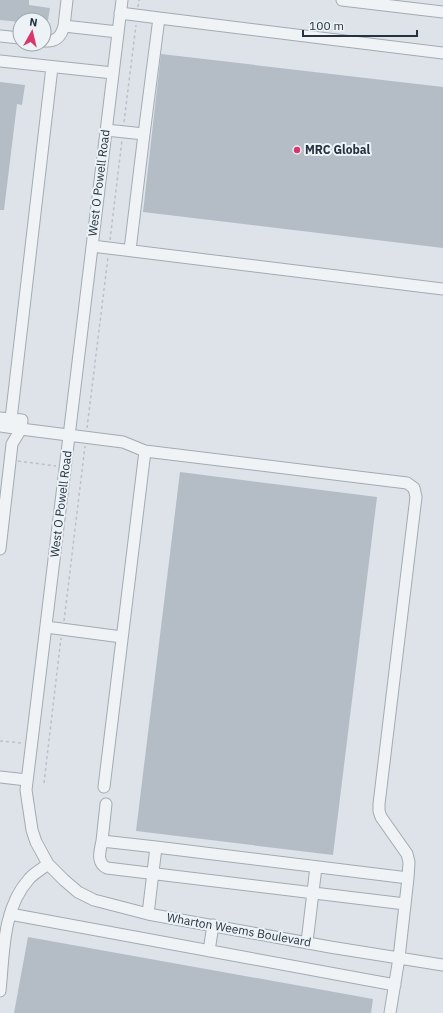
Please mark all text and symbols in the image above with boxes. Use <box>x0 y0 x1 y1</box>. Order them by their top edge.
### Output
north arrow <box>12 12 52 52</box>
scale bar <box>303 12 417 38</box>
text: N <box>28 15 38 30</box>
text: 100 m <box>309 18 344 33</box>
street label: West O Powell Road <box>85 129 113 237</box>
place label: MRC Global <box>305 142 371 157</box>
marker: MRC Global <box>292 145 302 155</box>
street label: West O Powell Road <box>47 450 75 558</box>
street label: Wharton Weems Boulevard <box>166 909 312 950</box>

